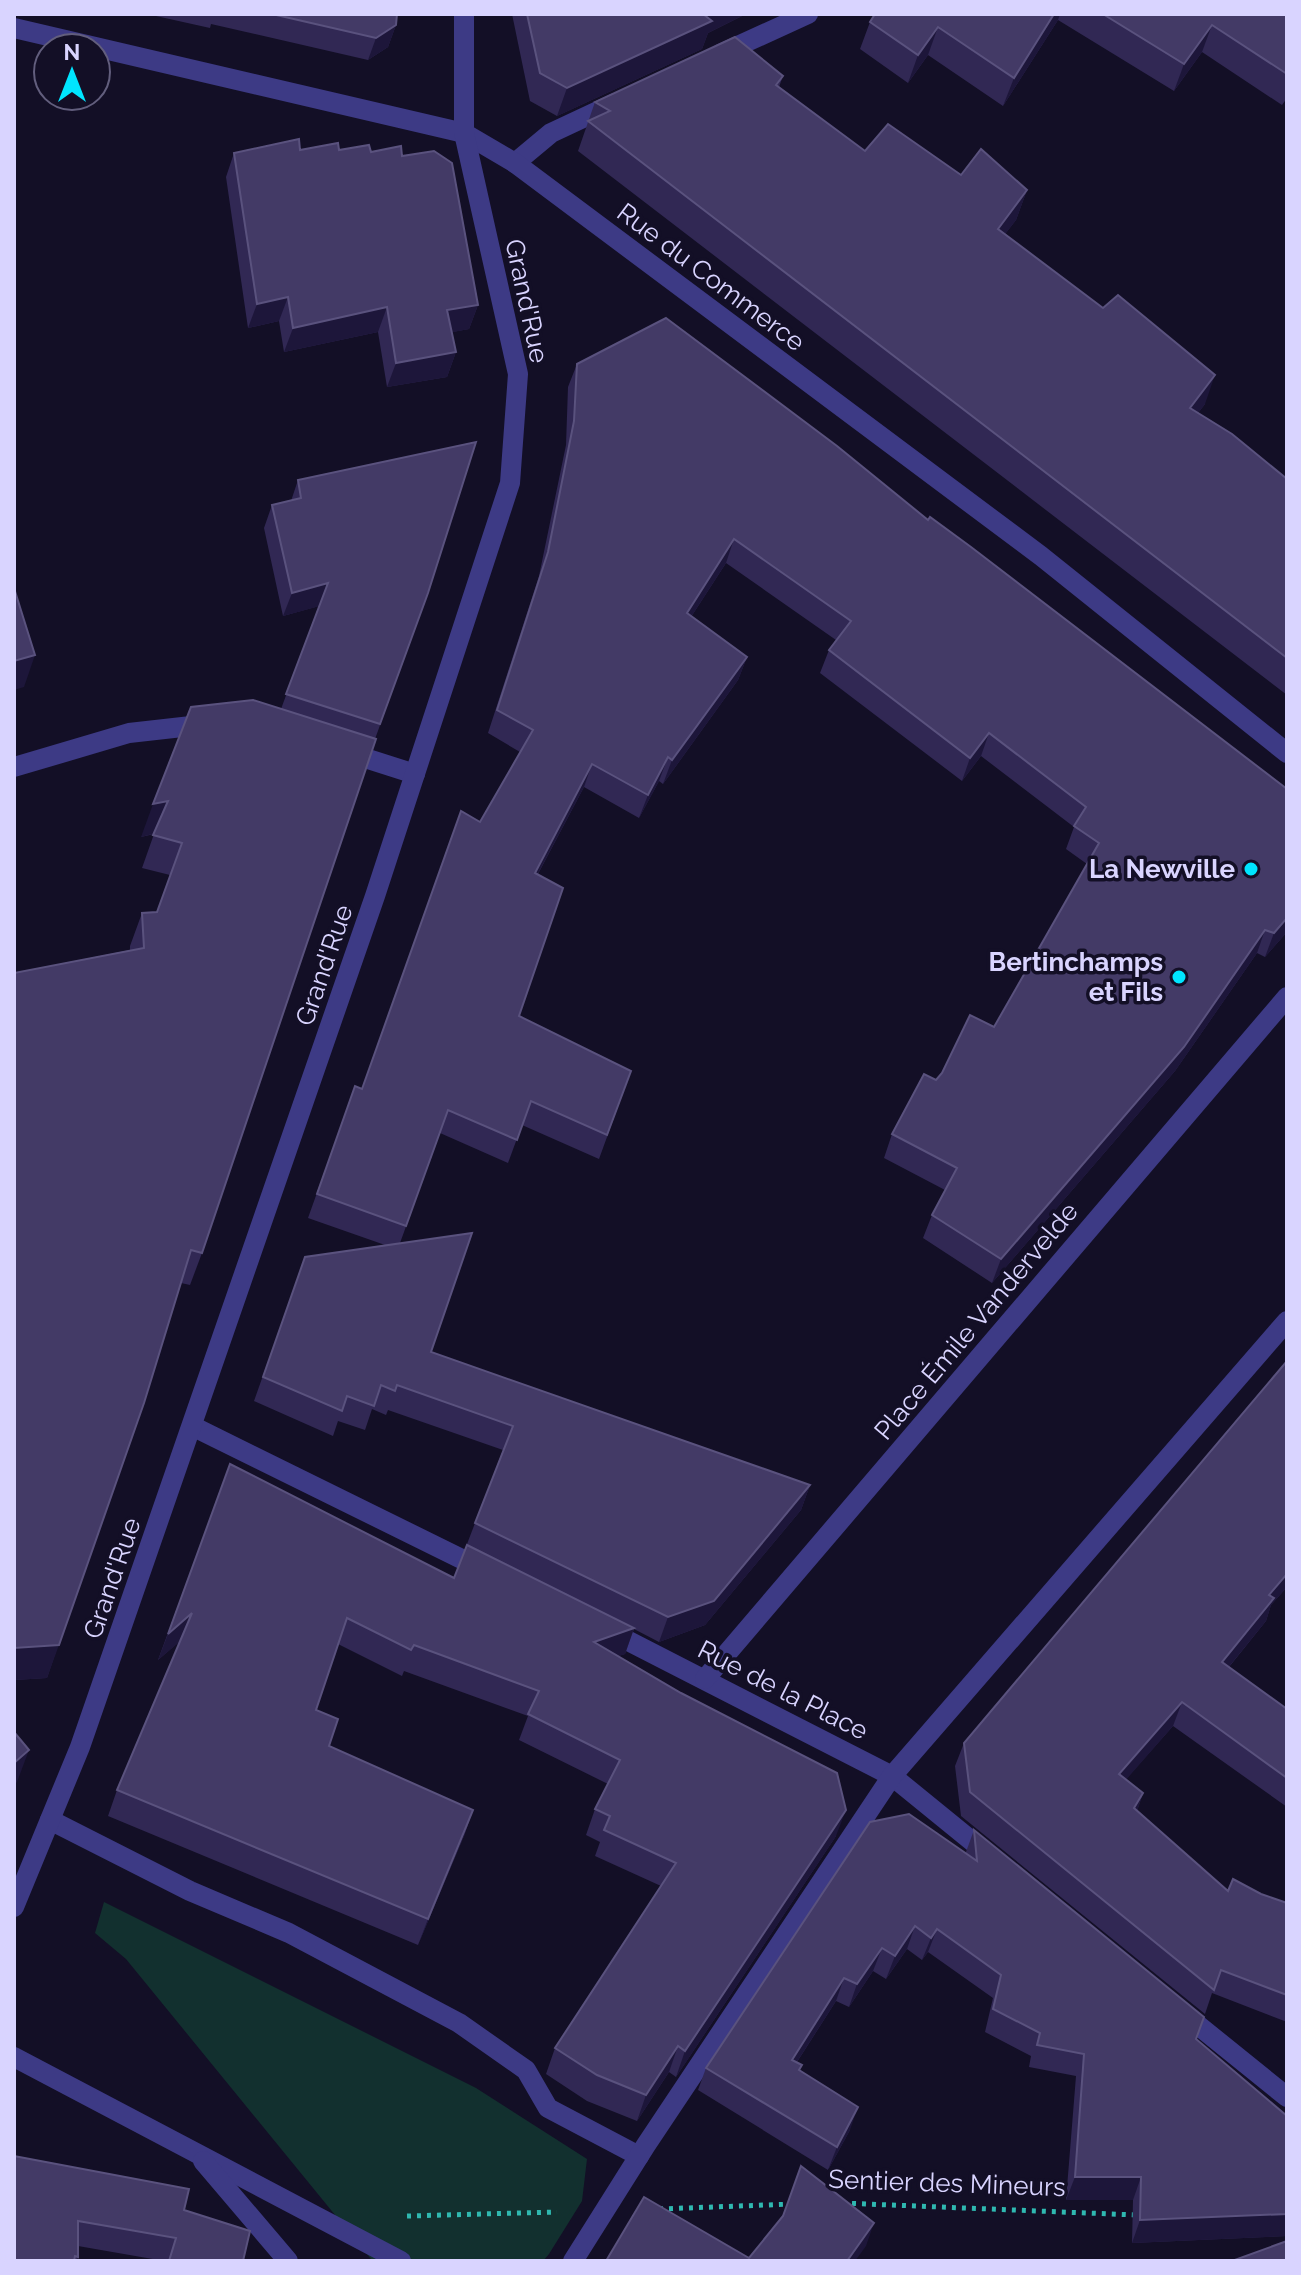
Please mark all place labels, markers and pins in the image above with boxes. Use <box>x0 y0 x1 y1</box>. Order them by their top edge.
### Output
place label: La Newville <box>1089 854 1235 884</box>
marker: La Newville <box>1242 860 1260 878</box>
place label: Bertinchamps et Fils <box>989 947 1163 1007</box>
marker: Bertinchamps et Fils <box>1170 968 1188 986</box>

